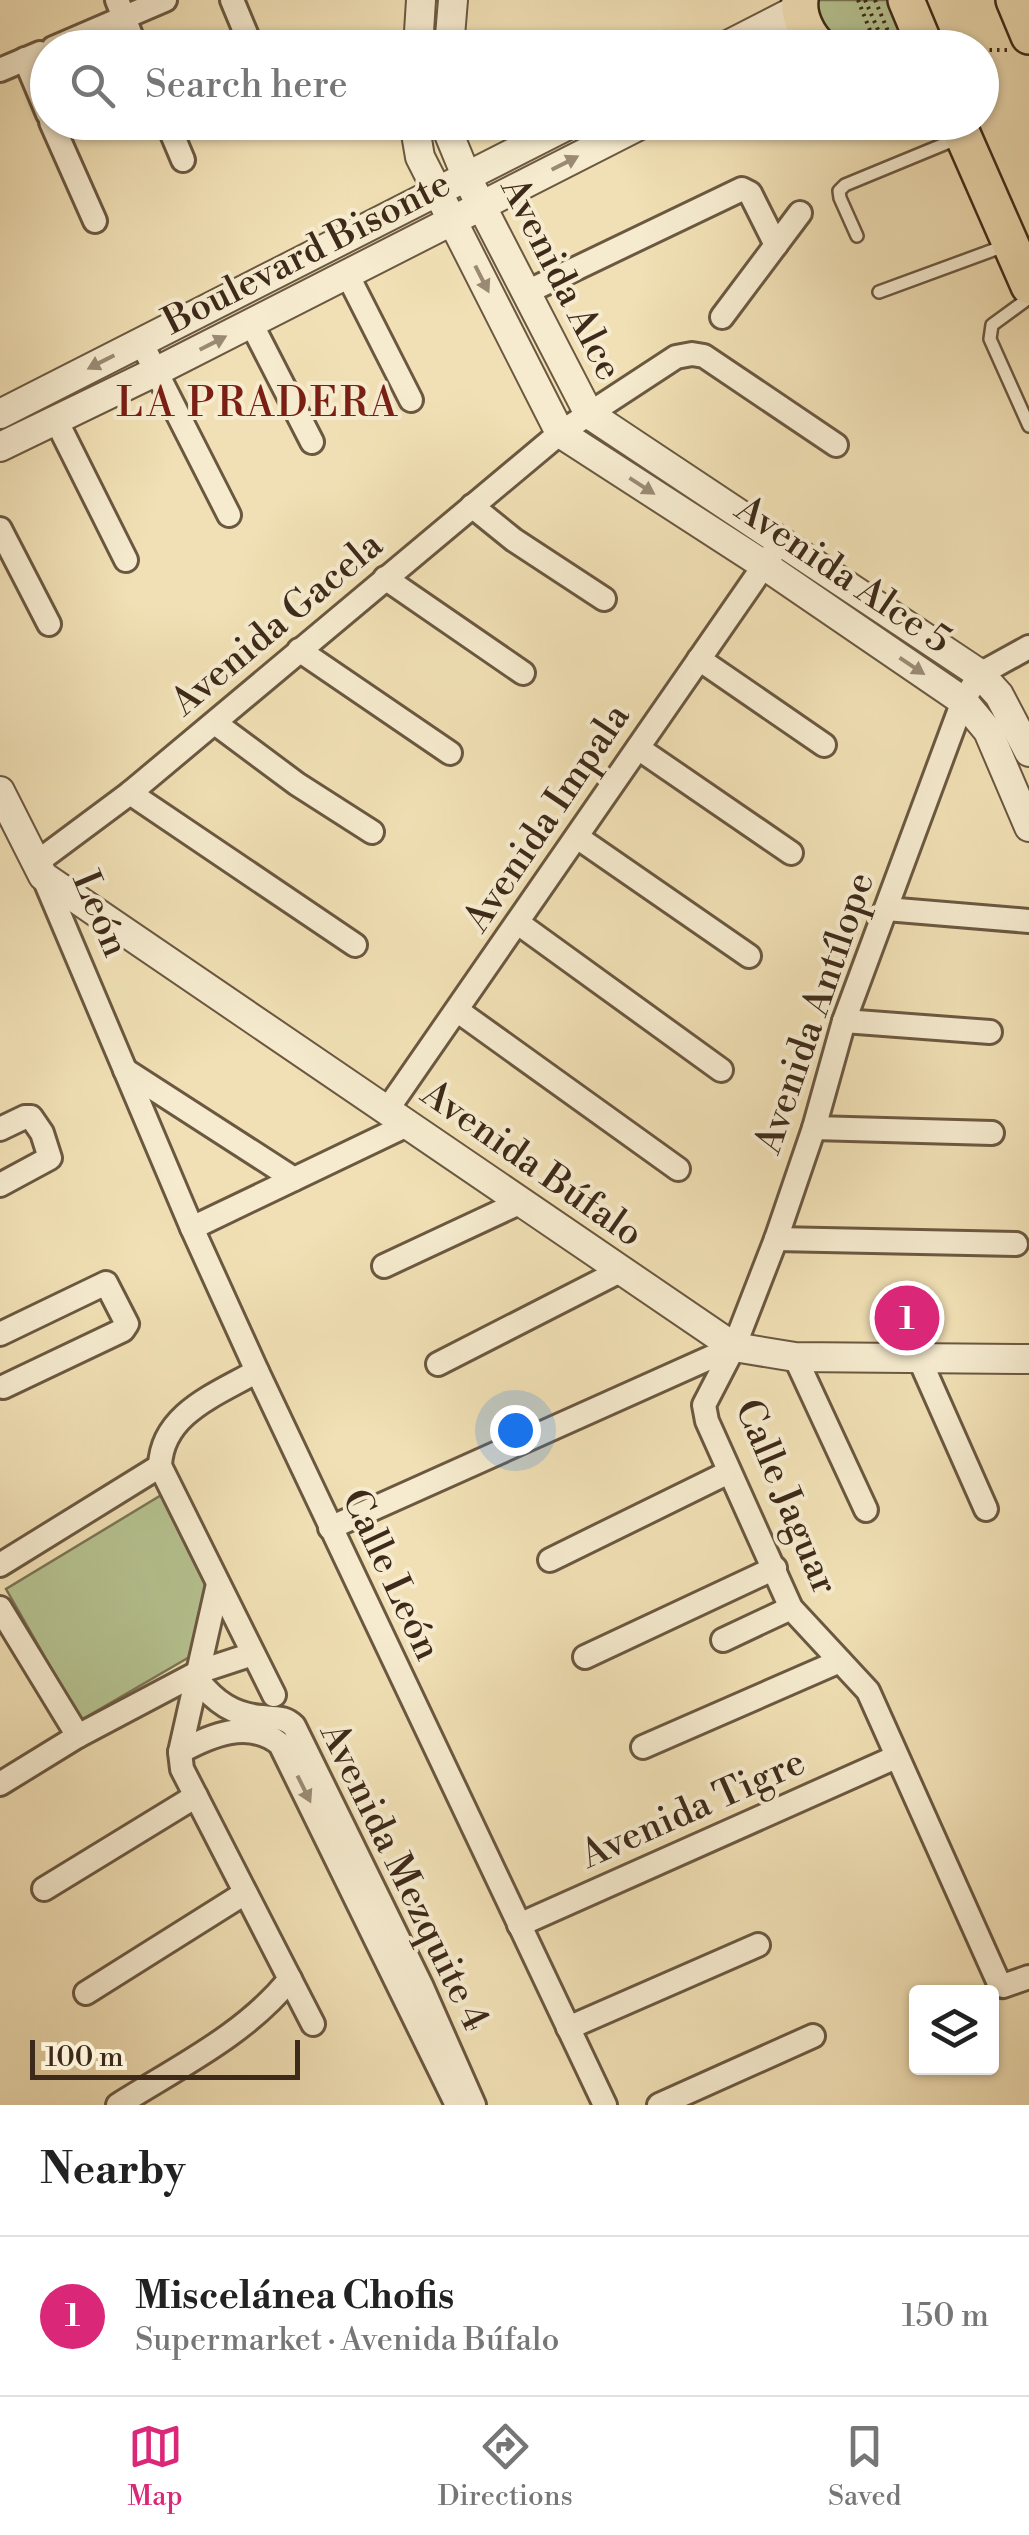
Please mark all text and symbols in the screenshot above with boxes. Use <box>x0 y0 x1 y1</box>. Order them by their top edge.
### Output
search box <box>30 30 999 140</box>
icon: search <box>65 58 120 113</box>
text: Search here <box>145 62 348 109</box>
one-way arrow <box>551 155 580 172</box>
street label: Boulevard Bisonte <box>155 160 458 346</box>
street label: Avenida Alce <box>489 169 632 388</box>
one-way arrow <box>473 265 490 294</box>
one-way arrow <box>199 335 228 352</box>
one-way arrow <box>87 353 116 370</box>
district label: LA PRADERA <box>116 379 400 429</box>
one-way arrow <box>628 477 655 495</box>
street label: Avenida Alce 5 <box>725 485 960 664</box>
street label: Avenida Gacela <box>161 521 393 727</box>
one-way arrow <box>899 656 926 675</box>
street label: Avenida Impala <box>453 694 641 942</box>
street label: León <box>61 864 139 964</box>
street label: Avenida Antílope <box>745 866 885 1161</box>
street label: Avenida Búfalo <box>411 1070 652 1258</box>
pin: 1 <box>874 1280 940 1356</box>
street label: Calle Jaguar <box>724 1392 848 1602</box>
your location <box>490 1405 541 1456</box>
street label: Calle León <box>331 1482 451 1668</box>
street label: Avenida Mezquite 4 <box>309 1715 499 2039</box>
street label: Avenida Tigre <box>573 1739 812 1880</box>
one-way arrow <box>295 1774 312 1803</box>
map controls <box>909 1985 999 2075</box>
button: layers <box>909 1985 999 2075</box>
scale bar <box>30 2035 300 2080</box>
text: 100 m <box>45 2040 124 2075</box>
text: Nearby <box>40 2144 185 2197</box>
text: Miscelánea Chofis <box>135 2273 454 2320</box>
text: 1 <box>65 2296 80 2336</box>
text: 150 m <box>902 2296 989 2336</box>
text: Supermarket · Avenida Búfalo <box>135 2320 559 2360</box>
tab: Map <box>128 2419 183 2514</box>
tab: Directions <box>438 2419 573 2514</box>
tab: Saved <box>828 2419 901 2514</box>

